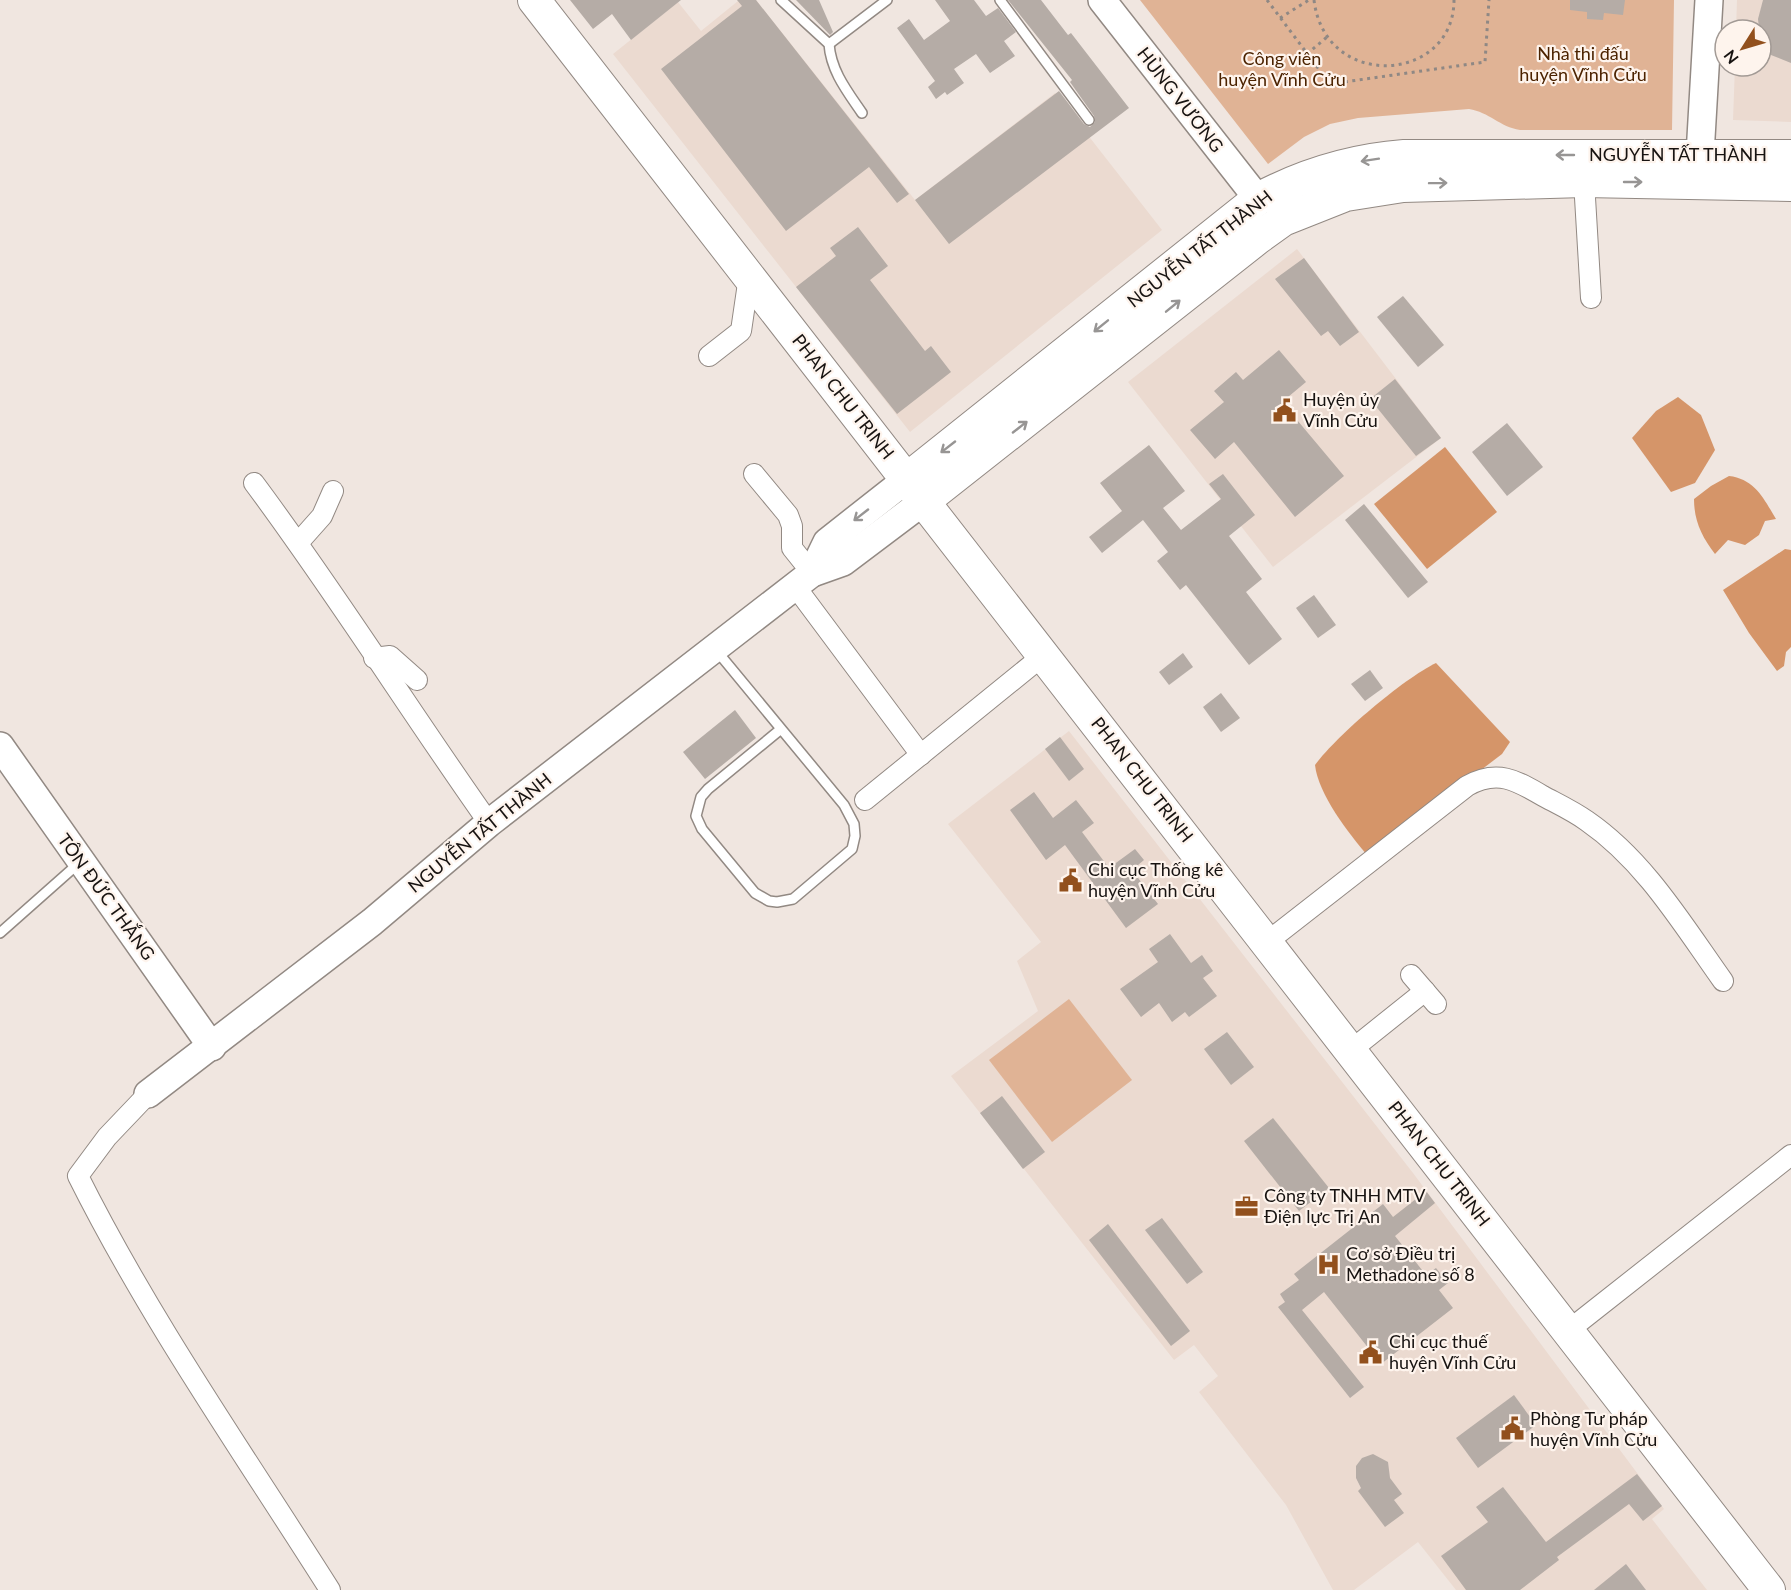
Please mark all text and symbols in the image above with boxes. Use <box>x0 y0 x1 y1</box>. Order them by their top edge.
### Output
north arrow <box>1713 18 1773 78</box>
park label: Nhà thi đấu huyện Vĩnh Cửu <box>1519 42 1647 85</box>
street label: HÙNG VƯƠNG <box>1133 43 1229 156</box>
park label: Công viên huyện Vĩnh Cửu <box>1218 47 1346 90</box>
text: N <box>1719 47 1742 68</box>
street label: NGUYỄN TẤT THÀNH <box>1589 142 1767 165</box>
one-way arrow <box>1555 149 1575 161</box>
one-way arrow <box>1360 154 1380 165</box>
one-way arrow <box>1622 176 1642 187</box>
one-way arrow <box>1427 178 1447 189</box>
street label: NGUYỄN TẤT THÀNH <box>1122 184 1276 312</box>
one-way arrow <box>1165 299 1181 312</box>
one-way arrow <box>1093 319 1109 332</box>
street label: PHAN CHU TRINH <box>788 329 899 463</box>
place label: Huyện ủy Vĩnh Cửu <box>1303 388 1380 431</box>
public building icon: Huyện ủy Vĩnh Cửu <box>1272 397 1298 423</box>
one-way arrow <box>1012 421 1028 433</box>
one-way arrow <box>940 440 956 453</box>
one-way arrow <box>853 509 869 522</box>
street label: PHAN CHU TRINH <box>1087 712 1198 846</box>
street label: NGUYỄN TẤT THÀNH <box>403 767 555 897</box>
street label: TÔN ĐỨC THẮNG <box>53 829 160 964</box>
place label: Chi cục Thống kê huyện Vĩnh Cửu <box>1088 858 1223 901</box>
public building icon: Chi cục Thống kê huyện Vĩnh Cửu <box>1057 867 1083 893</box>
street label: PHAN CHU TRINH <box>1384 1096 1495 1230</box>
place label: Công ty TNHH MTV Điện lực Trị An <box>1264 1184 1426 1227</box>
office icon: Công ty TNHH MTV Điện lực Trị An <box>1233 1193 1259 1219</box>
place label: Cơ sở Điều trị Methadone số 8 <box>1346 1242 1475 1285</box>
hospital icon: Cơ sở Điều trị Methadone số 8 <box>1315 1251 1341 1277</box>
place label: Chi cục thuế huyện Vĩnh Cửu <box>1389 1330 1516 1373</box>
public building icon: Chi cục thuế huyện Vĩnh Cửu <box>1358 1339 1384 1365</box>
place label: Phòng Tư pháp huyện Vĩnh Cửu <box>1530 1407 1657 1450</box>
public building icon: Phòng Tư pháp huyện Vĩnh Cửu <box>1499 1416 1525 1442</box>

